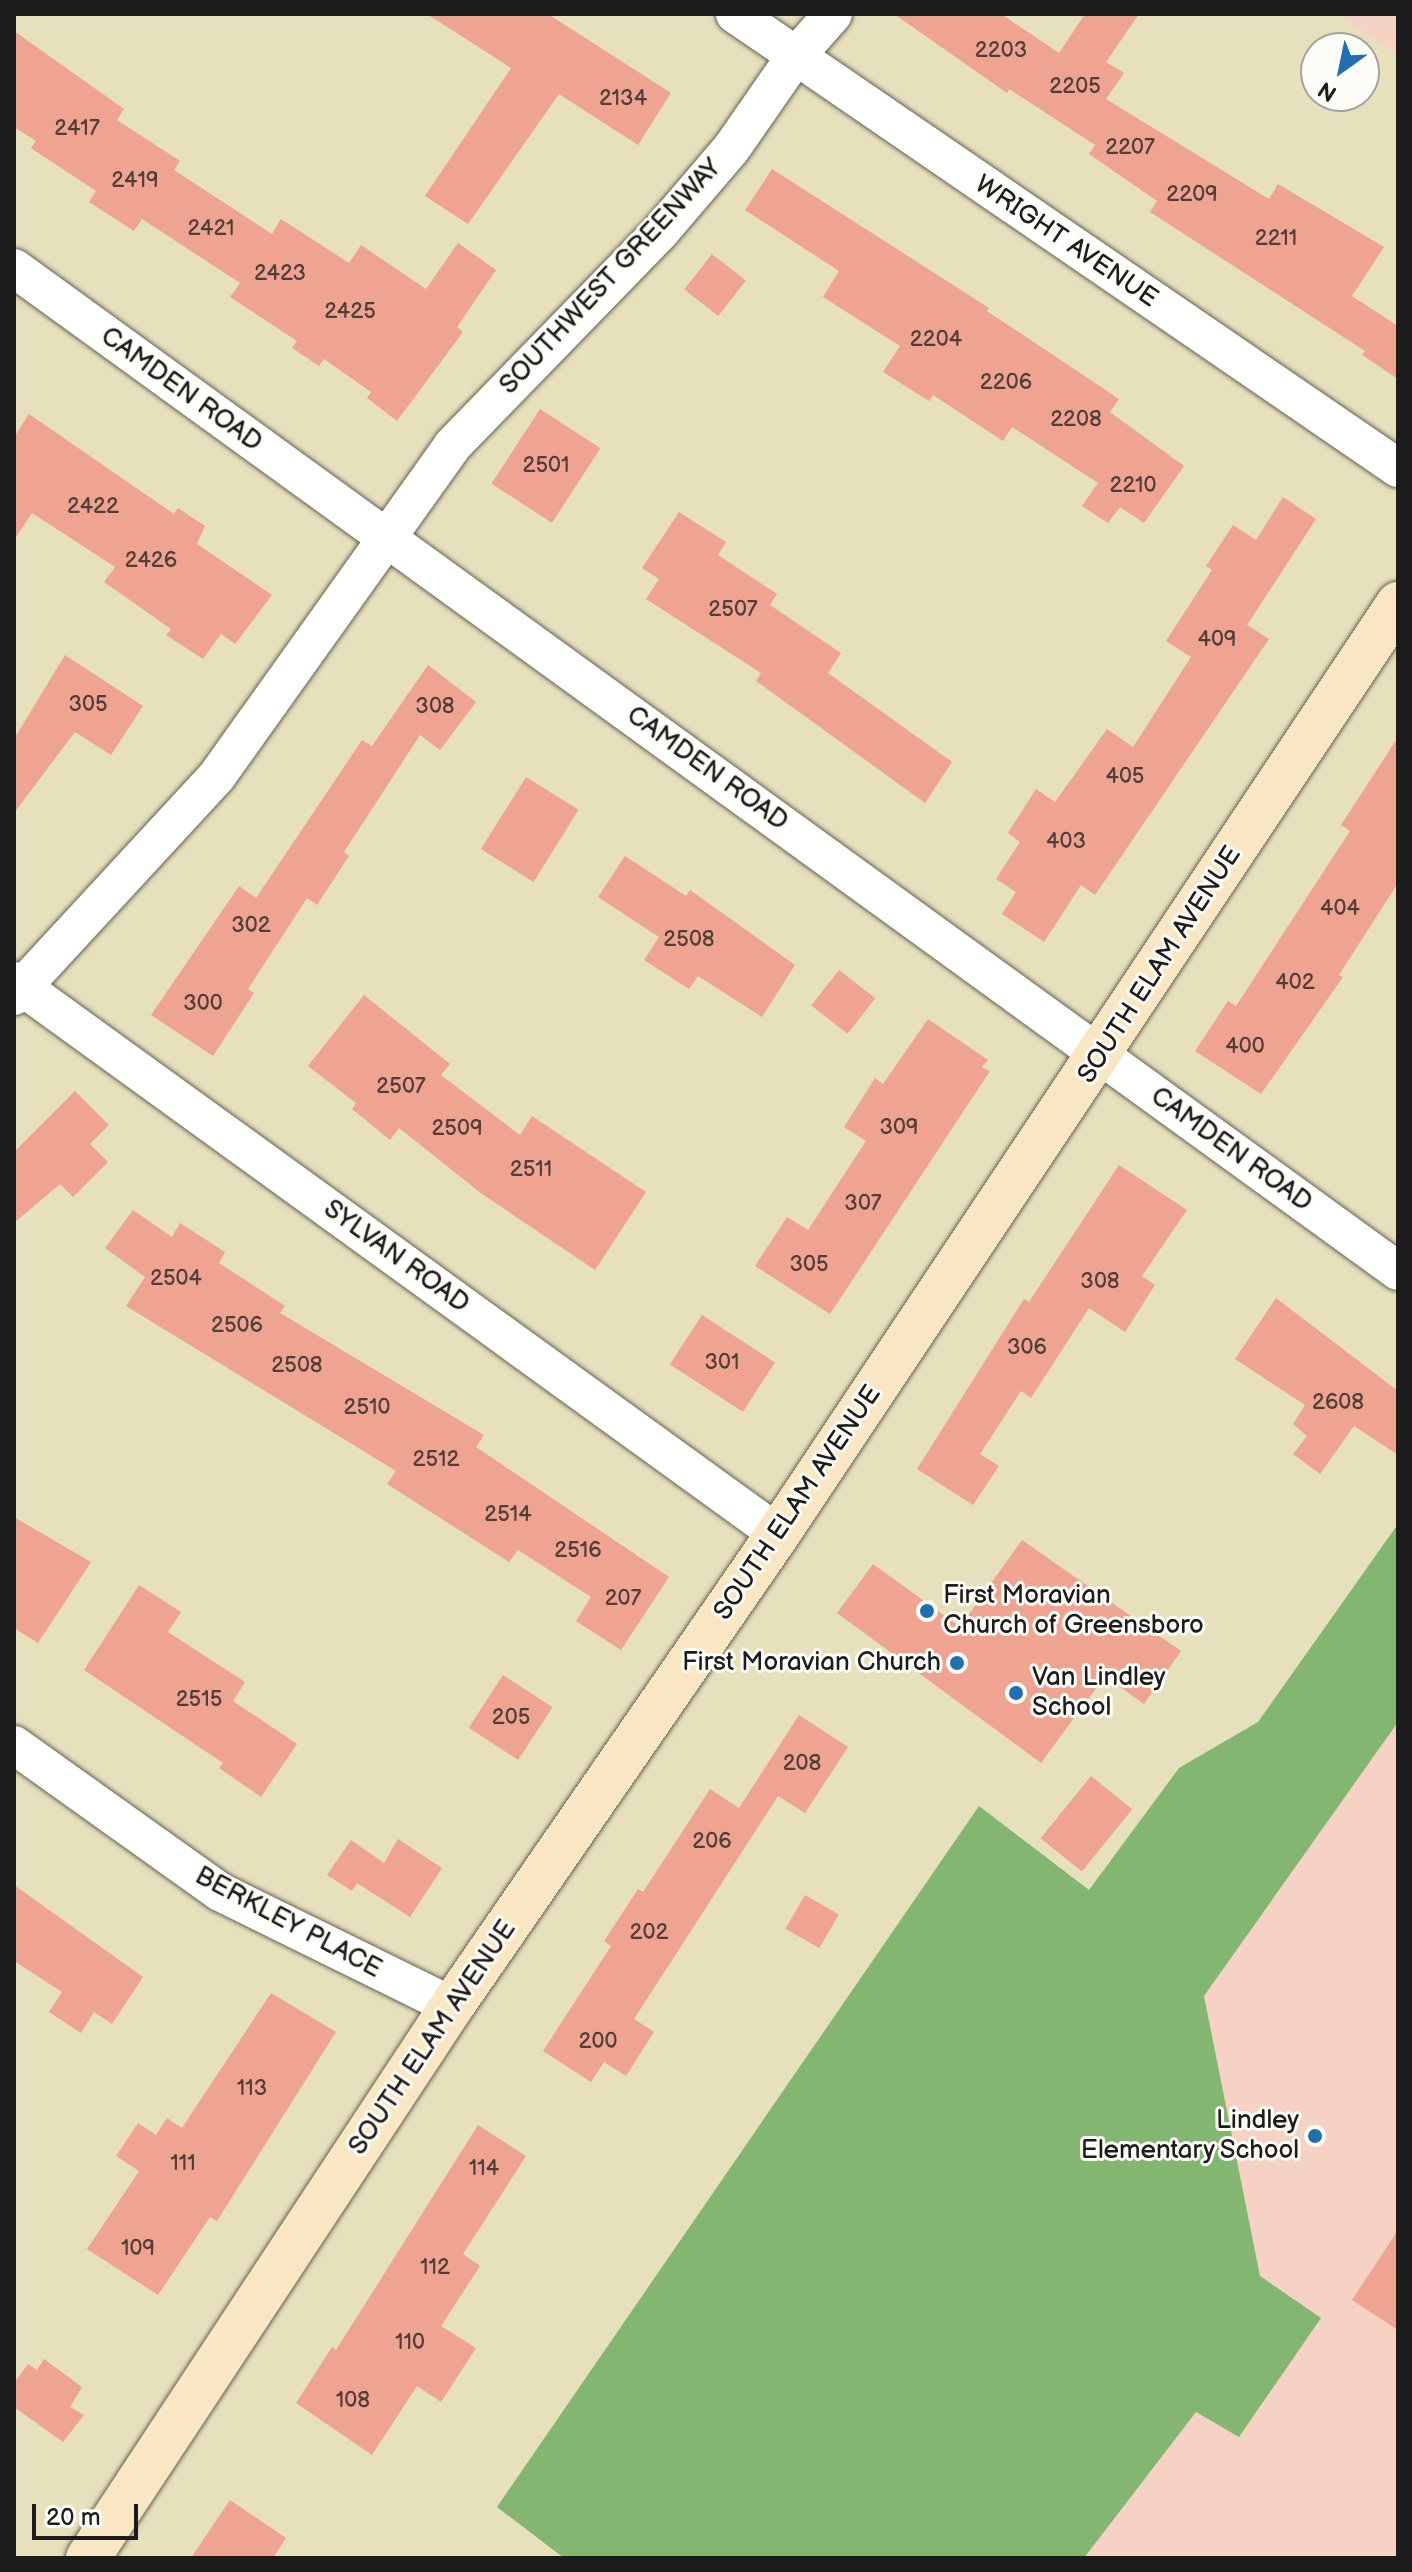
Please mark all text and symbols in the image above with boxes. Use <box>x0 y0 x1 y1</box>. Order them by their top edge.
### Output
north arrow <box>1300 32 1380 112</box>
house number: 2203 <box>975 38 1027 64</box>
house number: 2205 <box>1049 74 1101 100</box>
text: N <box>1313 75 1342 107</box>
house number: 2134 <box>599 86 647 112</box>
house number: 2417 <box>54 116 100 142</box>
house number: 2207 <box>1105 135 1155 161</box>
street label: SOUTHWEST GREENWAY <box>494 153 728 401</box>
house number: 2419 <box>111 168 159 194</box>
street label: WRIGHT AVENUE <box>969 169 1163 315</box>
house number: 2209 <box>1166 182 1218 208</box>
house number: 2421 <box>187 216 235 242</box>
house number: 2211 <box>1255 226 1297 252</box>
house number: 2423 <box>254 261 306 287</box>
house number: 2425 <box>324 299 376 325</box>
street label: CAMDEN ROAD <box>94 321 268 459</box>
house number: 2204 <box>910 327 962 353</box>
house number: 2206 <box>980 370 1032 396</box>
house number: 2208 <box>1050 407 1102 433</box>
house number: 2501 <box>522 453 570 479</box>
house number: 2210 <box>1109 473 1157 499</box>
house number: 2422 <box>67 494 119 520</box>
house number: 2426 <box>125 548 177 574</box>
house number: 2507 <box>708 597 758 623</box>
house number: 409 <box>1197 627 1237 653</box>
house number: 305 <box>68 692 108 718</box>
house number: 308 <box>415 694 455 720</box>
street label: CAMDEN ROAD <box>620 700 794 838</box>
house number: 405 <box>1106 764 1144 790</box>
house number: 403 <box>1046 829 1086 855</box>
street label: SOUTH ELAM AVENUE <box>1072 841 1248 1089</box>
house number: 404 <box>1320 896 1360 922</box>
house number: 302 <box>231 913 271 939</box>
house number: 2508 <box>663 927 715 953</box>
house number: 402 <box>1275 970 1315 996</box>
house number: 300 <box>183 991 223 1017</box>
house number: 400 <box>1225 1034 1265 1060</box>
house number: 2507 <box>376 1074 426 1100</box>
street label: CAMDEN ROAD <box>1144 1081 1318 1219</box>
house number: 309 <box>879 1115 919 1141</box>
house number: 2509 <box>431 1116 483 1142</box>
house number: 2511 <box>510 1157 552 1183</box>
house number: 307 <box>844 1191 882 1217</box>
street label: SYLVAN ROAD <box>317 1194 475 1320</box>
house number: 305 <box>789 1252 829 1278</box>
house number: 2504 <box>150 1266 202 1292</box>
house number: 308 <box>1080 1269 1120 1295</box>
house number: 2506 <box>211 1313 263 1339</box>
house number: 306 <box>1007 1335 1047 1361</box>
house number: 301 <box>705 1350 739 1376</box>
house number: 2508 <box>271 1353 323 1379</box>
street label: SOUTH ELAM AVENUE <box>708 1380 888 1626</box>
house number: 2608 <box>1312 1390 1364 1416</box>
house number: 2510 <box>343 1395 391 1421</box>
house number: 2512 <box>412 1447 460 1473</box>
house number: 2514 <box>484 1502 532 1528</box>
house number: 2516 <box>554 1538 602 1564</box>
place label: First Moravian Church of Greensboro <box>943 1580 1204 1642</box>
house number: 207 <box>605 1586 641 1612</box>
marker: First Moravian Church of Greensboro <box>918 1602 936 1620</box>
place label: First Moravian Church <box>682 1647 941 1679</box>
marker: First Moravian Church <box>948 1654 966 1672</box>
place label: Van Lindley School <box>1032 1662 1166 1724</box>
marker: Van Lindley School <box>1007 1684 1025 1702</box>
house number: 2515 <box>176 1687 222 1713</box>
house number: 205 <box>492 1705 530 1731</box>
house number: 208 <box>783 1751 821 1777</box>
house number: 206 <box>692 1829 732 1855</box>
street label: BERKLEY PLACE <box>189 1861 387 1985</box>
street label: SOUTH ELAM AVENUE <box>343 1915 523 2161</box>
house number: 202 <box>630 1920 668 1946</box>
house number: 200 <box>579 2029 617 2055</box>
house number: 113 <box>237 2076 267 2102</box>
place label: Lindley Elementary School <box>1079 2105 1299 2166</box>
marker: Lindley Elementary School <box>1306 2127 1324 2145</box>
house number: 111 <box>170 2151 196 2177</box>
house number: 114 <box>469 2156 499 2182</box>
house number: 109 <box>121 2236 155 2262</box>
house number: 112 <box>420 2255 450 2281</box>
house number: 110 <box>395 2330 425 2356</box>
house number: 108 <box>336 2388 370 2414</box>
scale bar <box>36 2488 142 2538</box>
text: 20 m <box>46 2503 101 2532</box>

